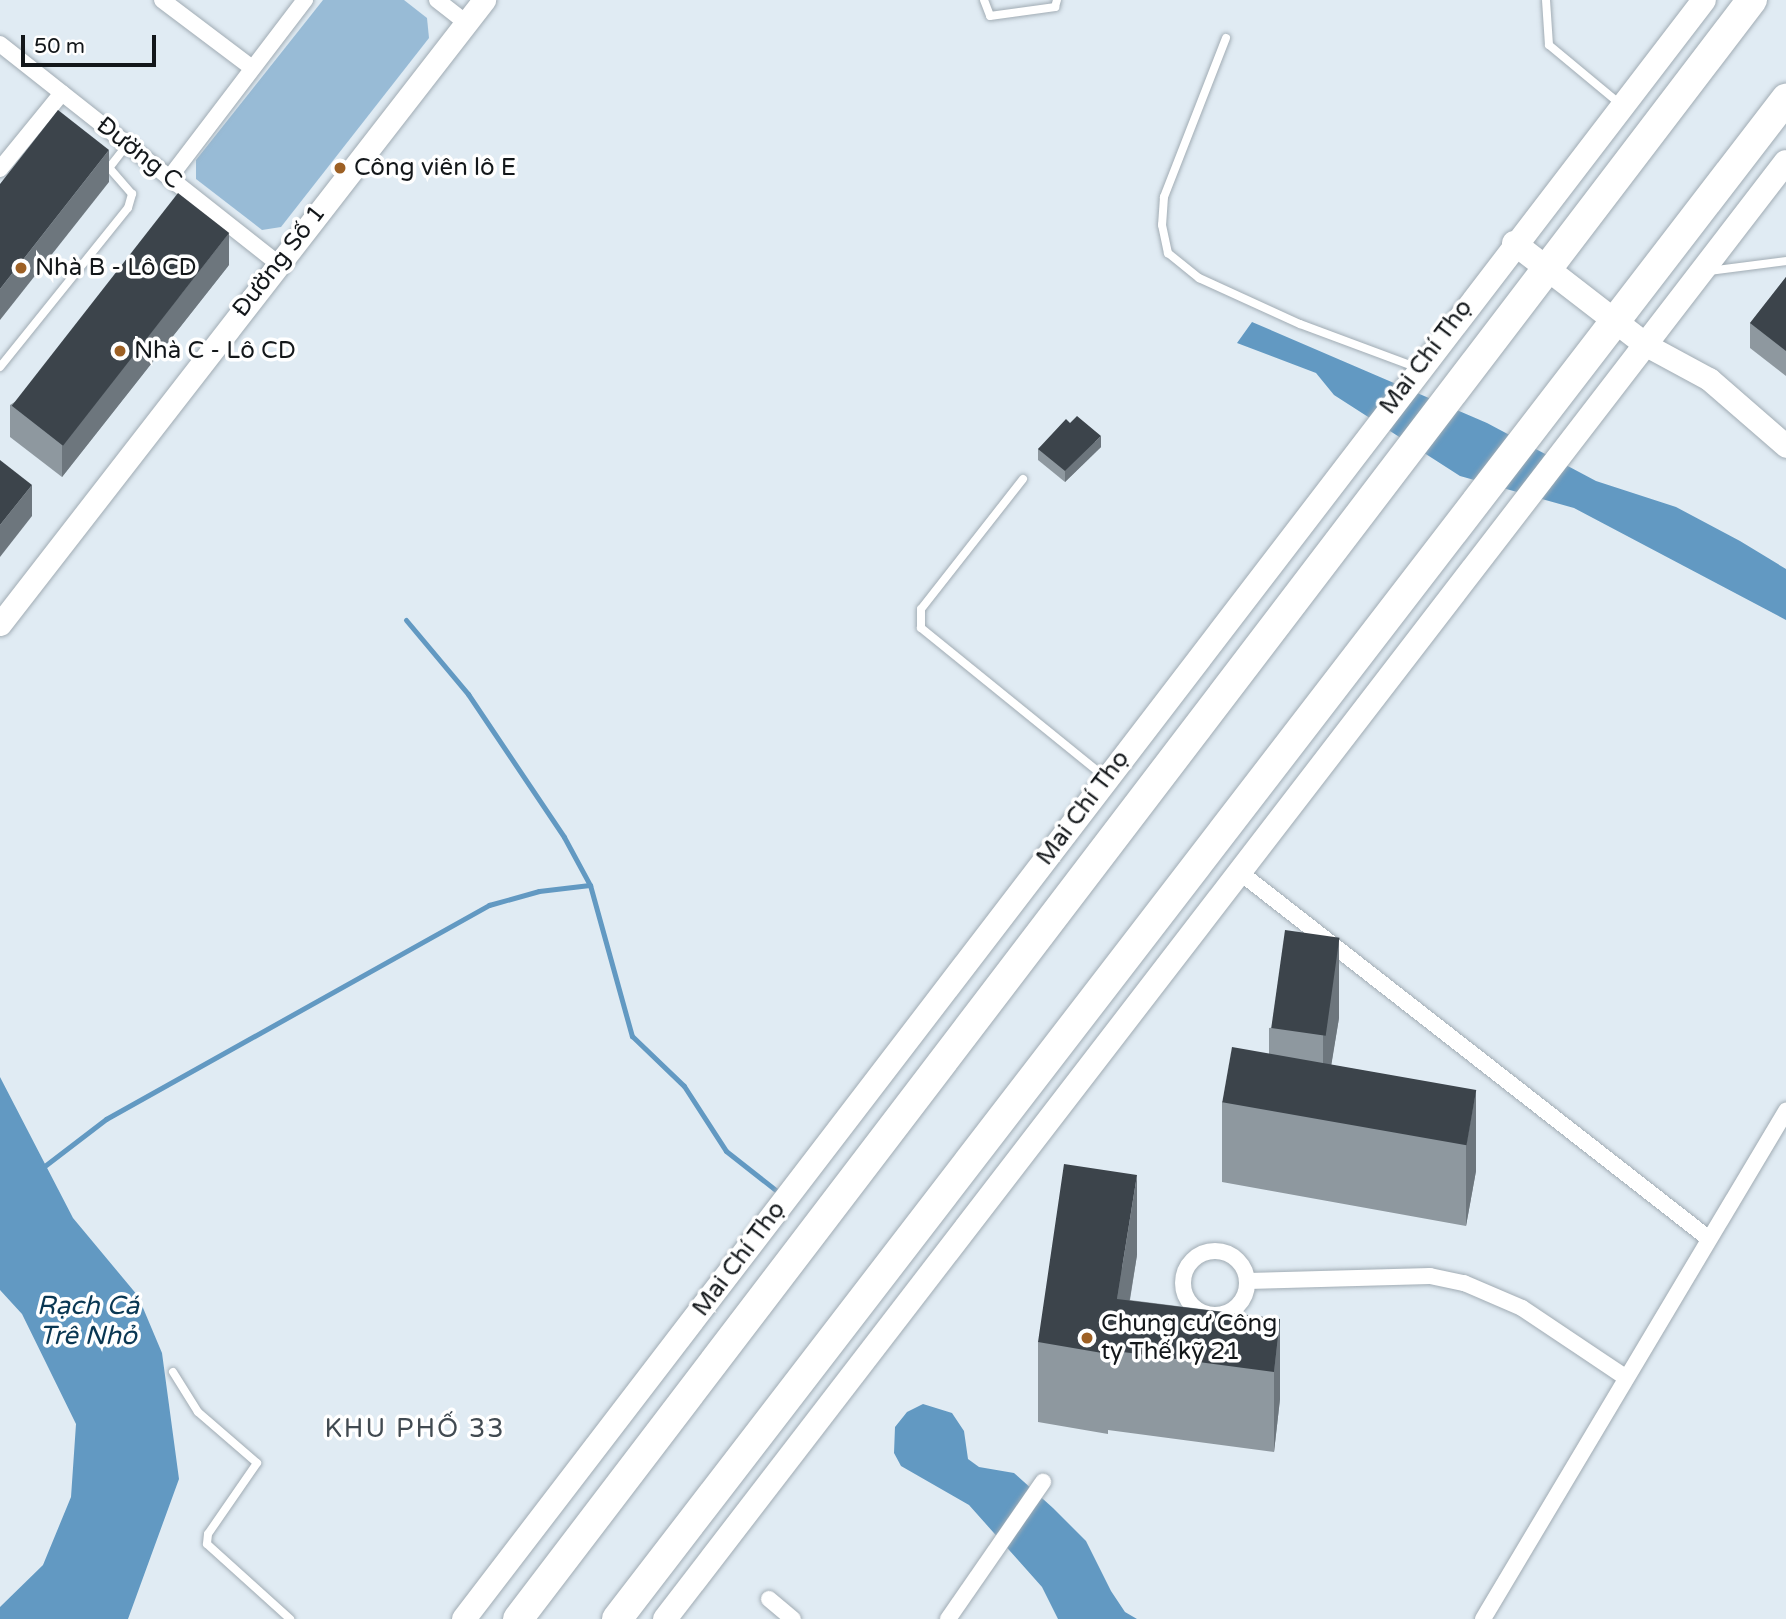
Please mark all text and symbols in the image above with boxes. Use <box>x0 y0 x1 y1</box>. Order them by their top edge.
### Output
scale bar <box>24 21 159 65</box>
text: 50 m <box>34 34 85 59</box>
street label: Đường C <box>91 111 187 195</box>
place label: Công viên lô E <box>354 154 516 182</box>
marker: Công viên lô E <box>332 160 348 176</box>
street label: Đường Số 1 <box>226 199 332 323</box>
place label: Nhà B - Lô CD <box>35 254 197 282</box>
marker: Nhà B - Lô CD <box>13 260 29 276</box>
street label: Mai Chí Thọ <box>1374 294 1478 420</box>
place label: Nhà C - Lô CD <box>134 337 296 365</box>
marker: Nhà C - Lô CD <box>112 343 128 359</box>
street label: Mai Chí Thọ <box>1031 745 1135 871</box>
street label: Mai Chí Thọ <box>687 1196 791 1322</box>
water label: Rạch Cá Trê Nhỏ <box>37 1290 139 1352</box>
place label: Chung cư Công ty Thế kỹ 21 <box>1101 1310 1277 1366</box>
marker: Chung cư Công ty Thế kỹ 21 <box>1079 1330 1095 1346</box>
district label: KHU PHỐ 33 <box>326 1413 504 1445</box>

